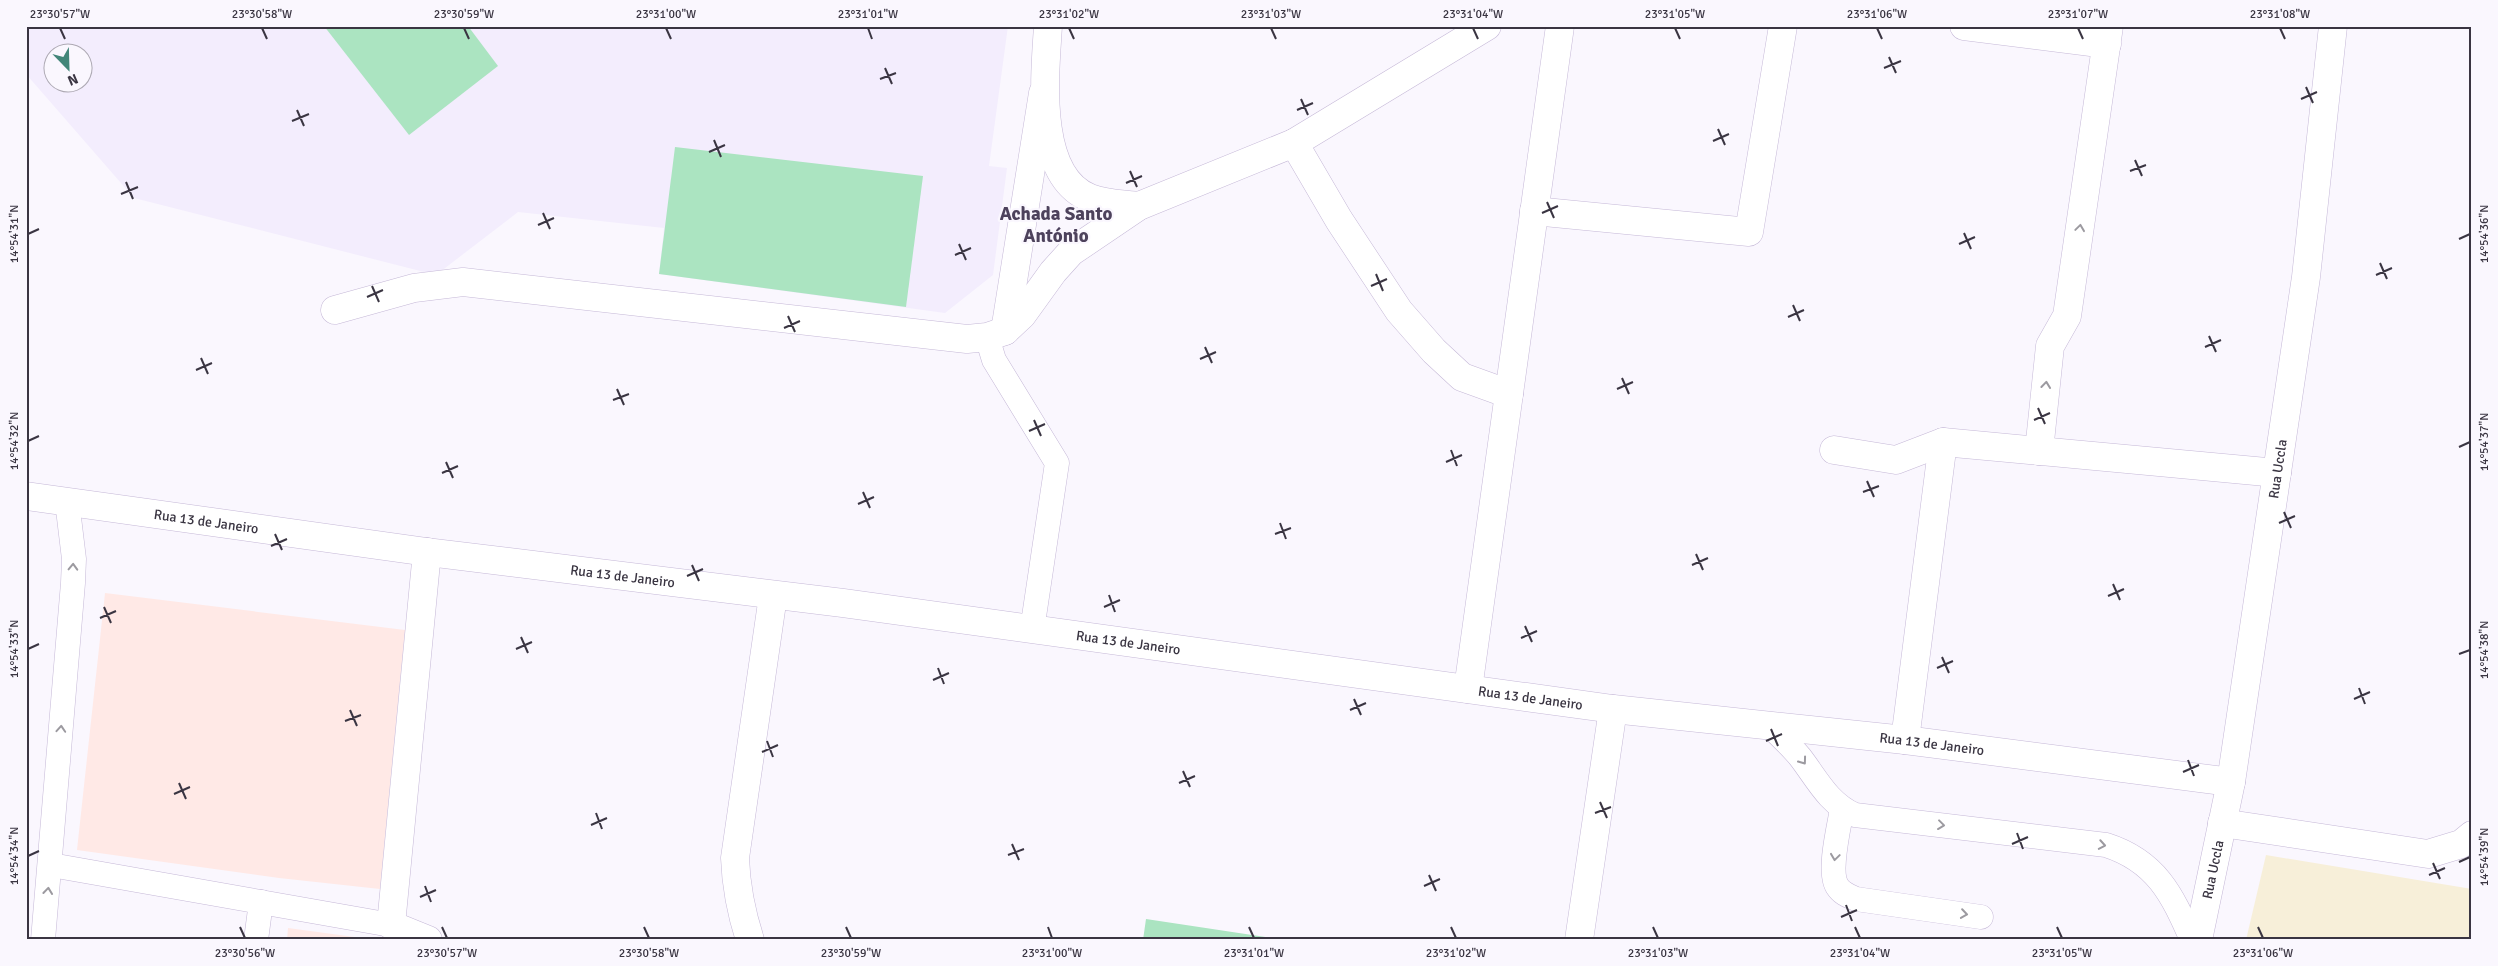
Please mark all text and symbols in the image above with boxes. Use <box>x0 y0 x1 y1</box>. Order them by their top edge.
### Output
text: 23°30'57"W <box>30 7 90 22</box>
text: 23°30'58"W <box>232 7 292 22</box>
text: 23°30'59"W <box>434 7 494 22</box>
text: 23°31'00"W <box>636 7 696 22</box>
text: 23°31'01"W <box>838 7 898 22</box>
text: 23°31'02"W <box>1039 7 1099 22</box>
text: 23°31'03"W <box>1241 7 1301 22</box>
text: 23°31'04"W <box>1443 7 1503 22</box>
text: 23°31'05"W <box>1645 7 1705 22</box>
text: 23°31'06"W <box>1847 7 1907 22</box>
text: 23°31'07"W <box>2048 7 2108 22</box>
text: 23°31'08"W <box>2250 7 2310 22</box>
north arrow <box>42 42 92 92</box>
text: N <box>65 70 81 89</box>
district label: Achada Santo António <box>1000 202 1112 248</box>
text: 14°54'31"N <box>7 205 22 263</box>
text: 14°54'36"N <box>2477 205 2492 263</box>
one-way arrow <box>2074 224 2085 232</box>
one-way arrow <box>2040 381 2051 389</box>
text: 14°54'32"N <box>7 412 22 470</box>
text: 14°54'37"N <box>2477 413 2492 471</box>
street label: Rua Uccla <box>2265 438 2290 500</box>
street label: Rua 13 de Janeiro <box>153 505 260 537</box>
street label: Rua 13 de Janeiro <box>569 561 676 591</box>
one-way arrow <box>68 563 79 571</box>
text: 14°54'33"N <box>7 620 22 678</box>
text: 14°54'38"N <box>2477 621 2492 679</box>
street label: Rua 13 de Janeiro <box>1075 627 1182 658</box>
street label: Rua 13 de Janeiro <box>1477 682 1584 713</box>
one-way arrow <box>56 725 67 733</box>
street label: Rua 13 de Janeiro <box>1879 729 1985 759</box>
one-way arrow <box>1797 756 1806 765</box>
one-way arrow <box>1937 819 1945 830</box>
text: 14°54'34"N <box>7 827 22 885</box>
text: 14°54'39"N <box>2477 828 2492 886</box>
one-way arrow <box>2098 839 2107 849</box>
street label: Rua Uccla <box>2198 839 2227 901</box>
one-way arrow <box>1830 854 1841 862</box>
one-way arrow <box>42 887 53 895</box>
one-way arrow <box>1960 909 1969 919</box>
text: 23°30'56"W <box>215 946 275 961</box>
text: 23°30'57"W <box>417 946 477 961</box>
text: 23°30'58"W <box>619 946 679 961</box>
text: 23°30'59"W <box>821 946 881 961</box>
text: 23°31'00"W <box>1022 946 1082 961</box>
text: 23°31'01"W <box>1224 946 1284 961</box>
text: 23°31'02"W <box>1426 946 1486 961</box>
text: 23°31'03"W <box>1628 946 1688 961</box>
text: 23°31'04"W <box>1830 946 1890 961</box>
text: 23°31'05"W <box>2032 946 2092 961</box>
text: 23°31'06"W <box>2233 946 2293 961</box>

